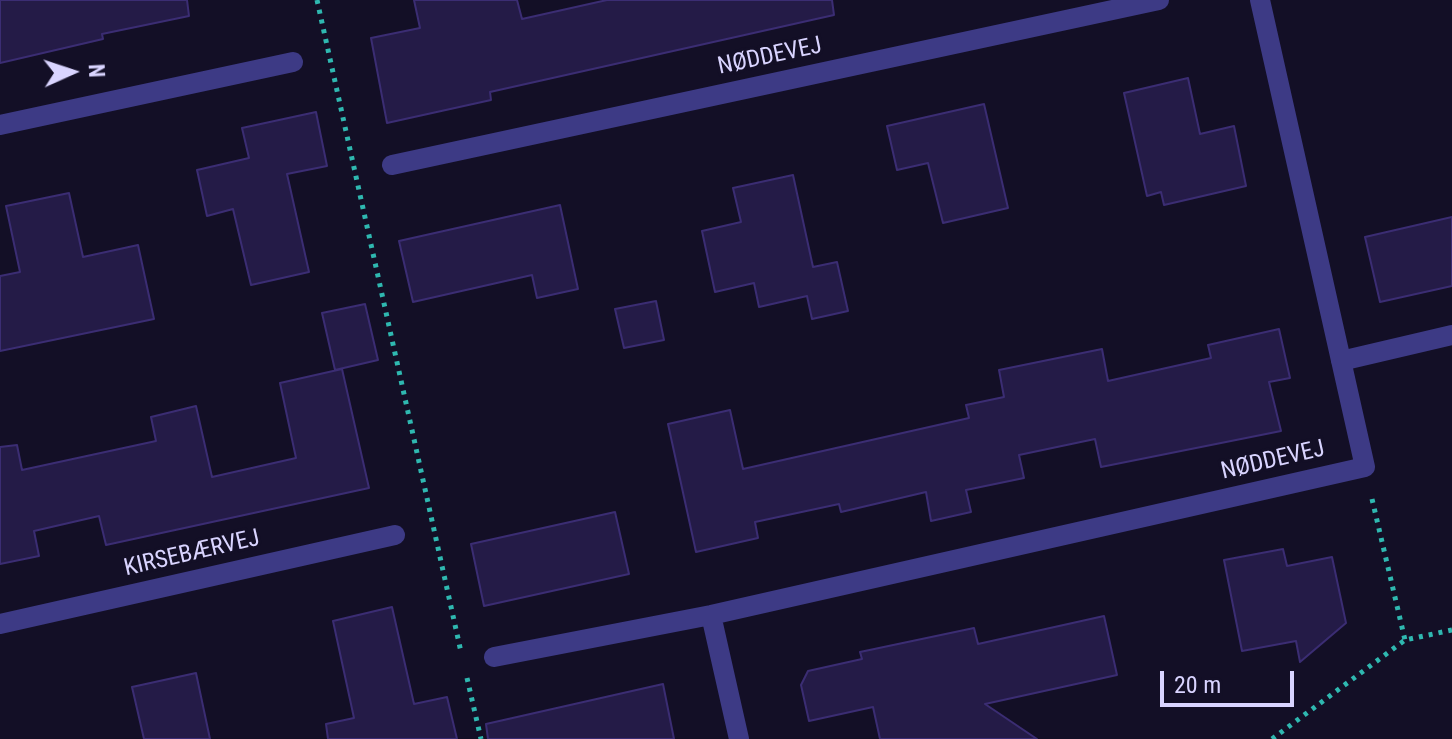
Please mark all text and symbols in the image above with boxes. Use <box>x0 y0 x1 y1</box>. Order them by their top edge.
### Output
north arrow <box>32 32 112 112</box>
street label: NØDDEVEJ <box>715 32 825 82</box>
text: N <box>84 63 109 78</box>
street label: NØDDEVEJ <box>1218 435 1328 487</box>
street label: KIRSEBÆRVEJ <box>121 524 263 584</box>
scale bar <box>1164 655 1298 705</box>
text: 20 m <box>1174 671 1221 699</box>

